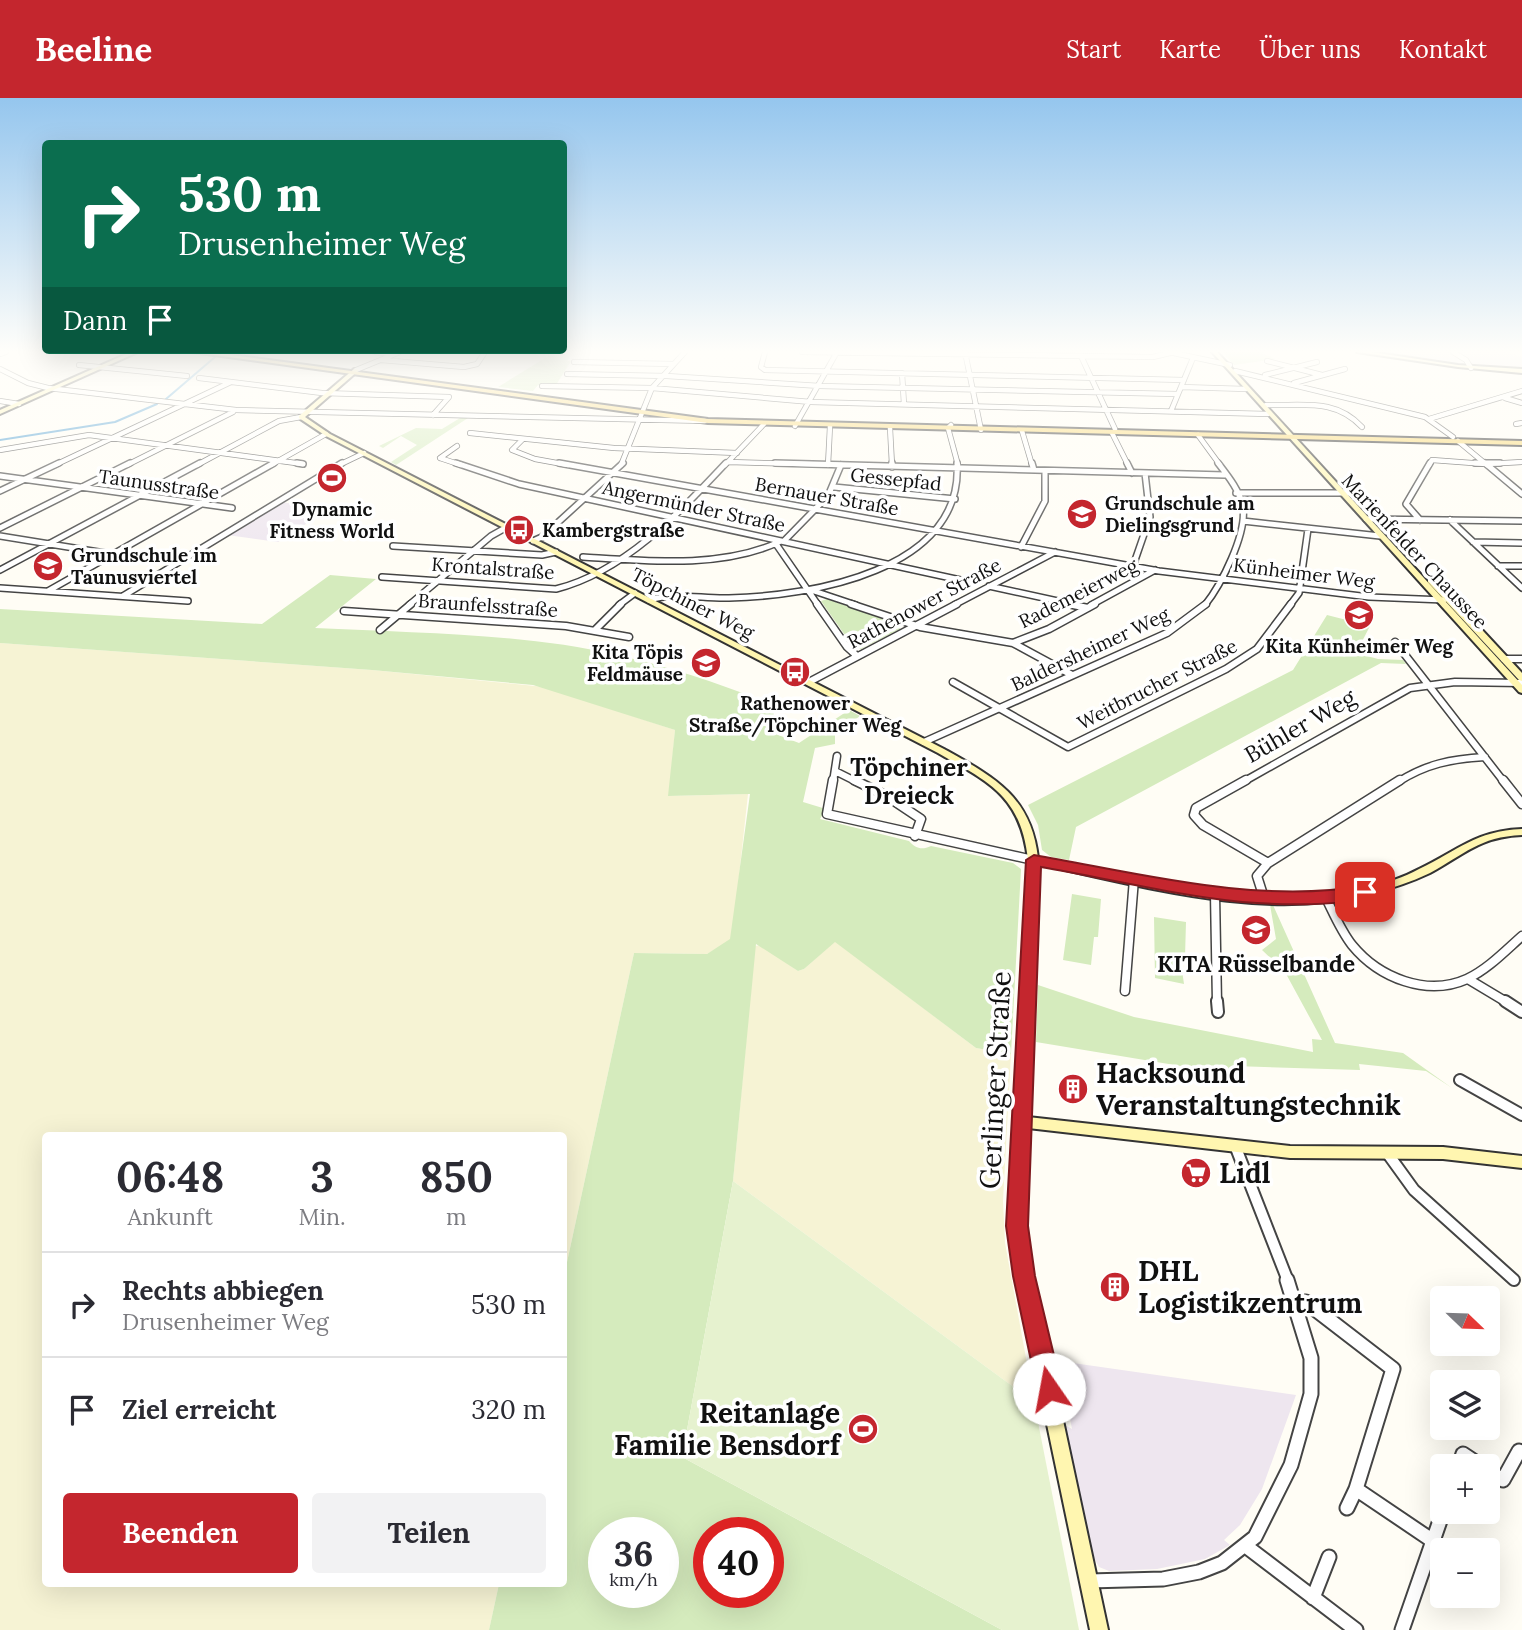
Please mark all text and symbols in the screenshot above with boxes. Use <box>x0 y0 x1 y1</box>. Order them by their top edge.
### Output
text: Beeline <box>35 28 152 70</box>
text: Start <box>1066 34 1121 65</box>
text: Karte <box>1159 34 1221 65</box>
text: Über uns <box>1259 34 1361 65</box>
text: Kontakt <box>1399 34 1487 65</box>
text: 530 m <box>178 162 321 224</box>
icon: right <box>63 168 154 259</box>
text: Drusenheimer Weg <box>178 223 466 264</box>
icon: arrive <box>141 301 179 339</box>
text: Dann <box>63 304 127 337</box>
sports icon: Dynamic Fitness World <box>315 461 349 495</box>
street label: Gessepfad <box>849 462 943 496</box>
street label: Taunusstraße <box>97 464 221 504</box>
street label: Marienfelder Chaussee <box>1337 469 1493 633</box>
street label: Bernauer Straße <box>753 472 901 520</box>
street label: Angermünder Straße <box>599 475 788 537</box>
place label: Grundschule am Dielingsgrund <box>1105 491 1255 537</box>
place label: Dynamic Fitness World <box>269 497 395 543</box>
school or university icon: Grundschule am Dielingsgrund <box>1065 497 1099 531</box>
bus stop icon: Kambergstraße <box>502 513 536 547</box>
place label: Kambergstraße <box>542 518 684 542</box>
place label: Grundschule im Taunusviertel <box>71 543 217 589</box>
school or university icon: Grundschule im Taunusviertel <box>31 549 65 583</box>
street label: Krontalstraße <box>431 552 555 584</box>
street label: Rathenower Straße <box>843 552 1005 654</box>
street label: Rademeierweg <box>1014 552 1142 633</box>
street label: Künheimer Weg <box>1232 552 1376 594</box>
street label: Töpchiner Weg <box>628 562 759 644</box>
street label: Braunfelsstraße <box>417 588 559 622</box>
school or university icon: Kita Künheimer Weg <box>1342 598 1376 632</box>
street label: Baldersheimer Weg <box>1007 602 1173 696</box>
street label: Weitbrucher Straße <box>1073 633 1241 735</box>
place label: Kita Künheimer Weg <box>1265 634 1455 658</box>
place label: Kita Töpis Feldmäuse <box>587 640 683 686</box>
school or university icon: Kita Töpis Feldmäuse <box>689 646 723 680</box>
bus stop icon: Rathenower Straße/Töpchiner Weg <box>778 655 812 689</box>
street label: Bühler Weg <box>1239 681 1362 769</box>
place label: Rathenower Straße/Töpchiner Weg <box>689 691 902 738</box>
district label: Töpchiner Dreieck <box>850 752 968 811</box>
pin <box>1335 862 1395 922</box>
icon: arrive <box>1346 873 1384 911</box>
school or university icon: KITA Rüsselbande <box>1239 913 1273 947</box>
place label: KITA Rüsselbande <box>1157 949 1355 978</box>
street label: Gerlinger Straße <box>971 970 1019 1190</box>
place label: Hacksound Veranstaltungstechnik <box>1096 1055 1401 1123</box>
building icon: Hacksound Veranstaltungstechnik <box>1056 1072 1090 1106</box>
text: 06:48 <box>116 1150 224 1204</box>
text: 3 <box>310 1150 334 1204</box>
text: 850 <box>420 1150 493 1204</box>
place label: Lidl <box>1219 1155 1271 1191</box>
supermarket icon: Lidl <box>1179 1156 1213 1190</box>
text: Ankunft <box>128 1202 213 1231</box>
text: Min. <box>298 1202 346 1231</box>
text: m <box>446 1202 467 1231</box>
place label: DHL Logistikzentrum <box>1138 1253 1362 1321</box>
building icon: DHL Logistikzentrum <box>1098 1270 1132 1304</box>
text: Rechts abbiegen <box>122 1274 324 1307</box>
icon: right <box>63 1286 101 1324</box>
north arrow <box>1430 1286 1500 1356</box>
map controls <box>1430 1286 1500 1608</box>
text: 530 m <box>471 1288 546 1321</box>
text: Drusenheimer Weg <box>122 1307 329 1336</box>
position arrow <box>1012 1352 1086 1426</box>
button: layers <box>1430 1370 1500 1440</box>
icon: arrive <box>63 1391 101 1429</box>
text: Ziel erreicht <box>122 1393 276 1426</box>
text: 320 m <box>471 1393 546 1426</box>
place label: Reitanlage Familie Bensdorf <box>614 1395 842 1463</box>
sports icon: Reitanlage Familie Bensdorf <box>846 1412 880 1446</box>
button: + <box>1430 1454 1500 1524</box>
button: Beenden <box>63 1493 298 1573</box>
button: Teilen <box>312 1493 546 1573</box>
speed limit sign: 40 <box>693 1517 784 1608</box>
text: 36 <box>614 1531 653 1576</box>
button: − <box>1430 1538 1500 1608</box>
text: km/h <box>609 1568 658 1591</box>

